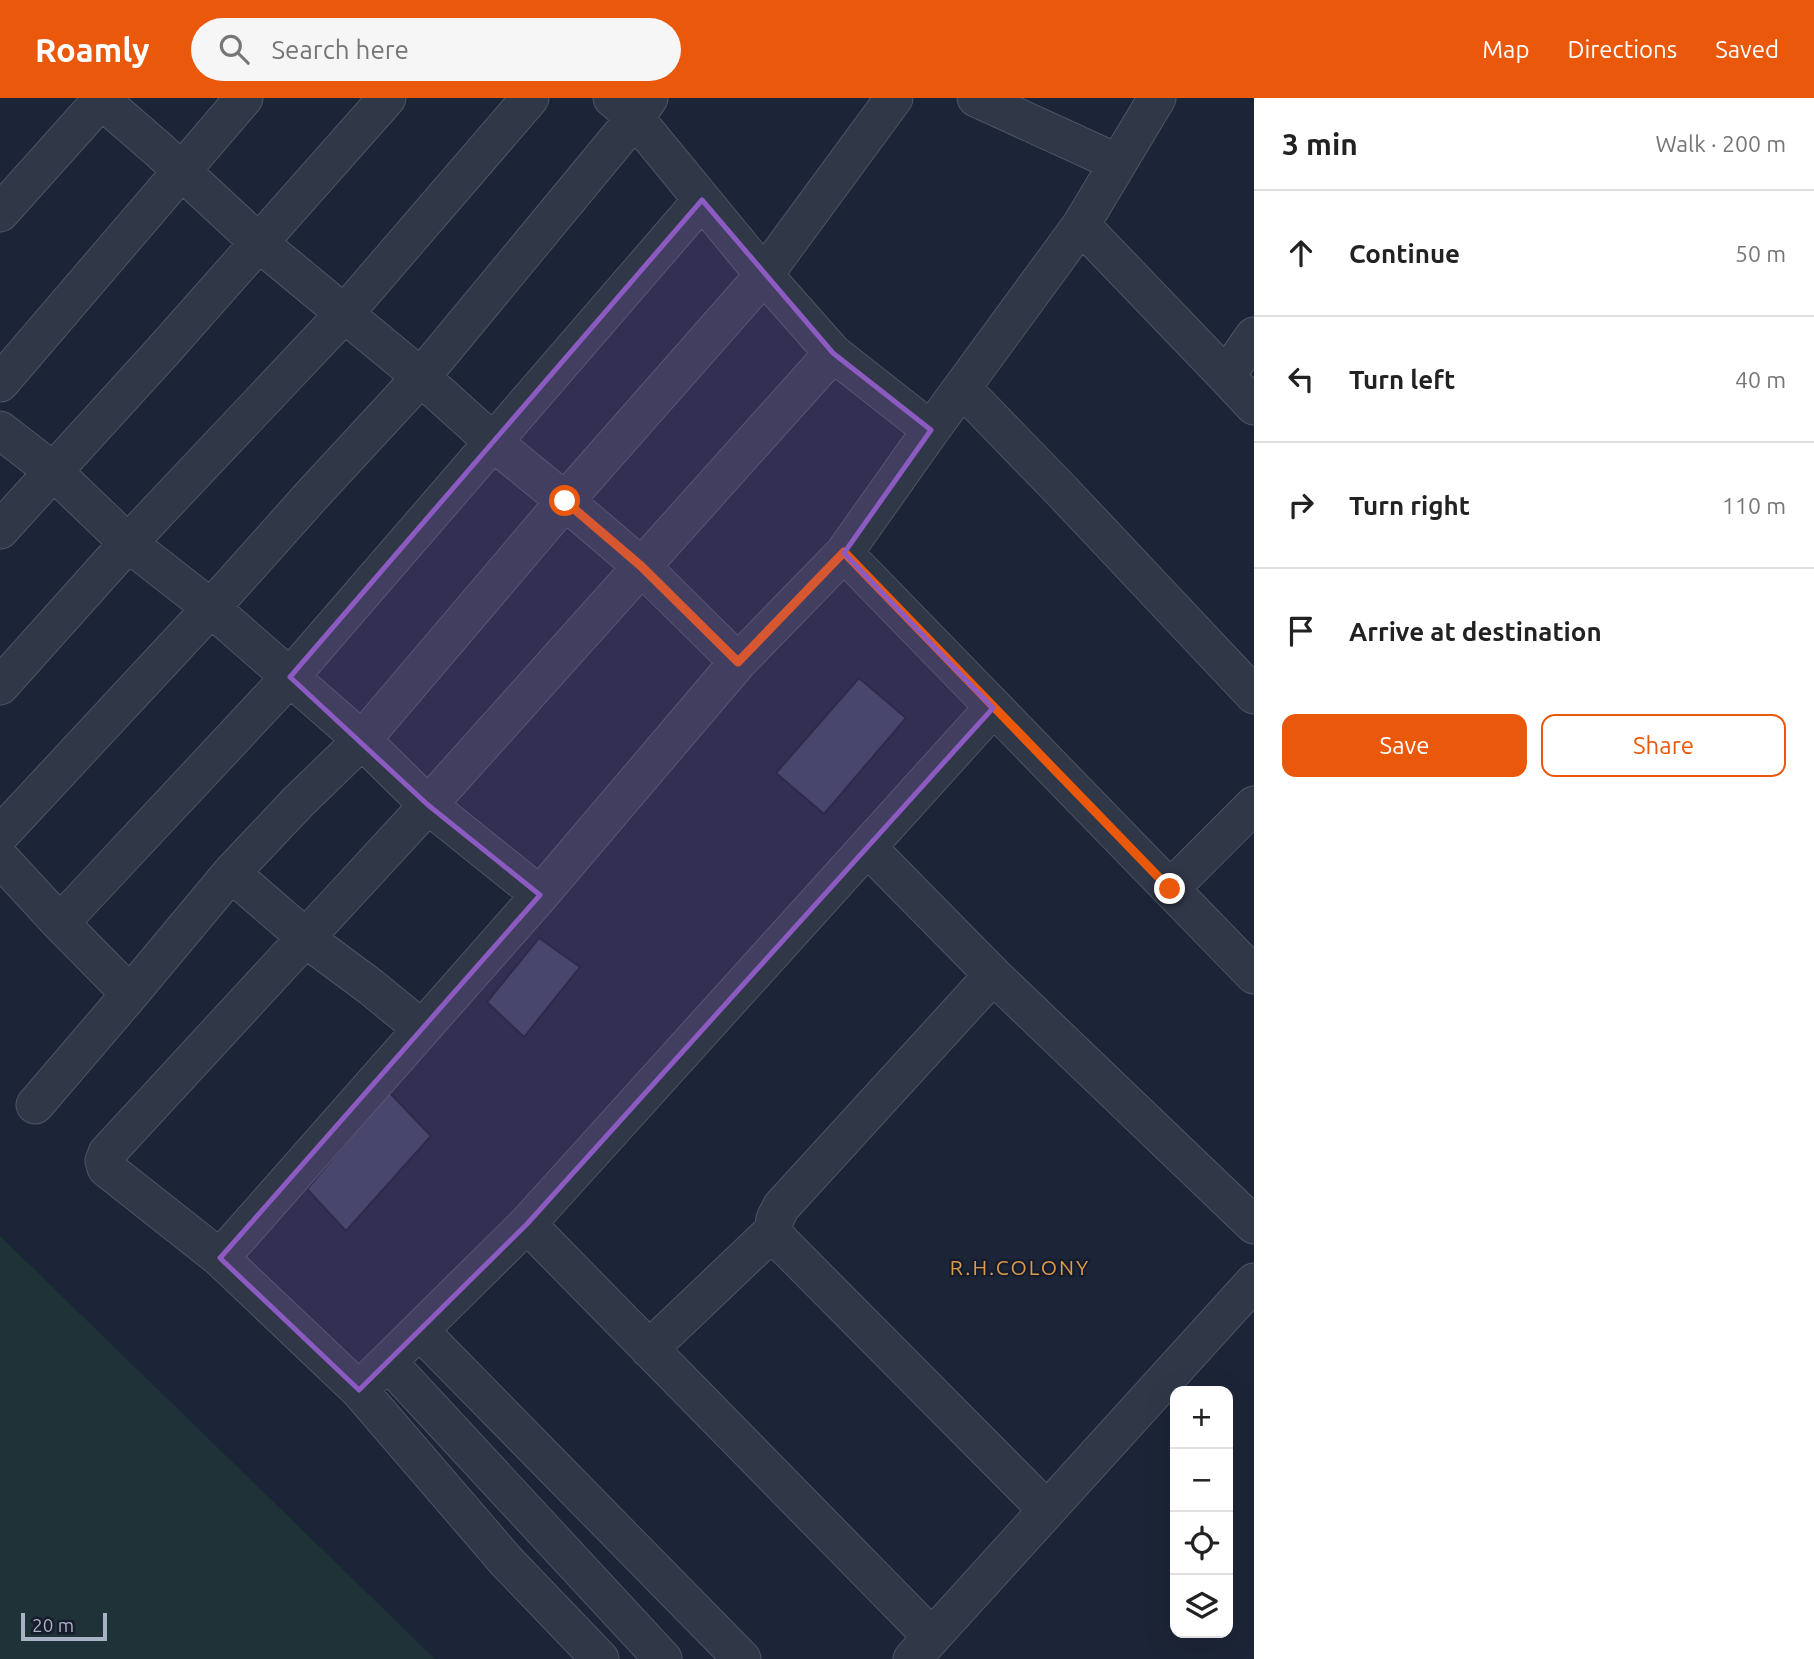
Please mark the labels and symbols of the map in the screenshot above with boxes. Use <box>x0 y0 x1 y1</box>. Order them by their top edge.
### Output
route start <box>549 485 580 516</box>
route end <box>1154 873 1185 904</box>
district label: R.H.COLONY <box>950 1255 1090 1279</box>
scale bar <box>21 1610 107 1642</box>

